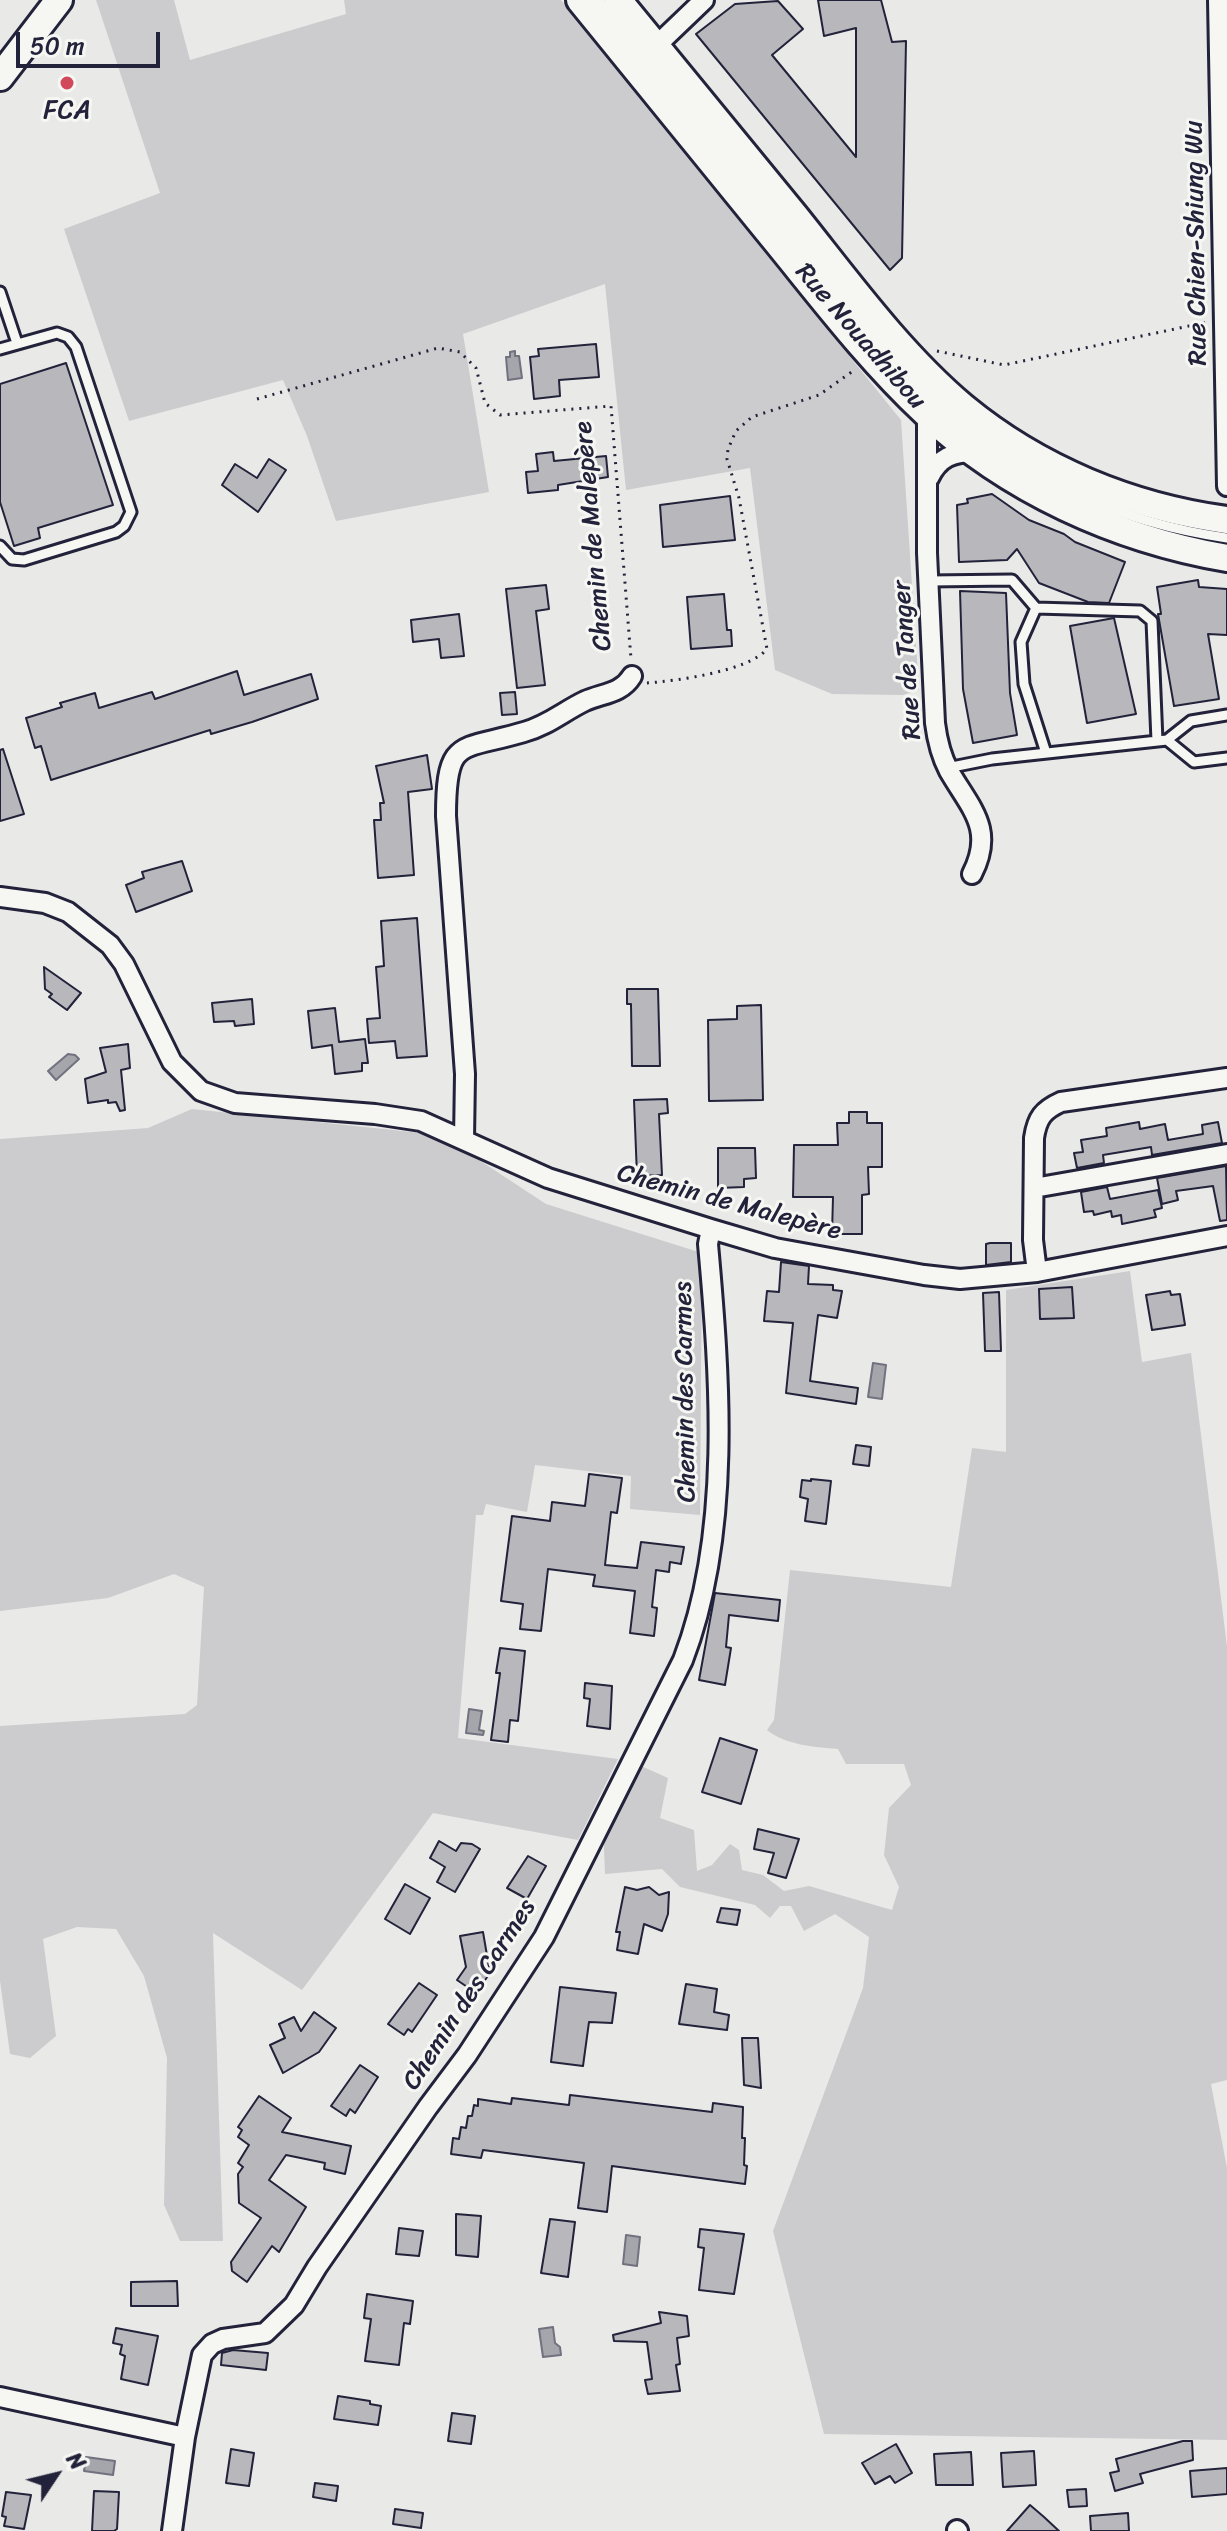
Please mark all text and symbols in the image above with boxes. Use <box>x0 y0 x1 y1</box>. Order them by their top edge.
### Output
scale bar <box>20 16 164 66</box>
text: 50 m <box>30 25 85 67</box>
marker: FCA <box>58 74 76 92</box>
place label: FCA <box>43 95 91 127</box>
street label: Rue Chien-Shiung Wu <box>1179 120 1215 366</box>
street label: Rue Nouadhibou <box>788 257 932 417</box>
street label: Chemin de Malepère <box>568 420 620 652</box>
street label: Rue de Tanger <box>887 579 929 741</box>
street label: Chemin de Malepère <box>614 1158 844 1248</box>
street label: Chemin des Carmes <box>668 1281 704 1503</box>
street label: Chemin des Carmes <box>397 1894 543 2096</box>
north arrow <box>16 2435 96 2515</box>
text: N <box>56 2444 96 2478</box>

